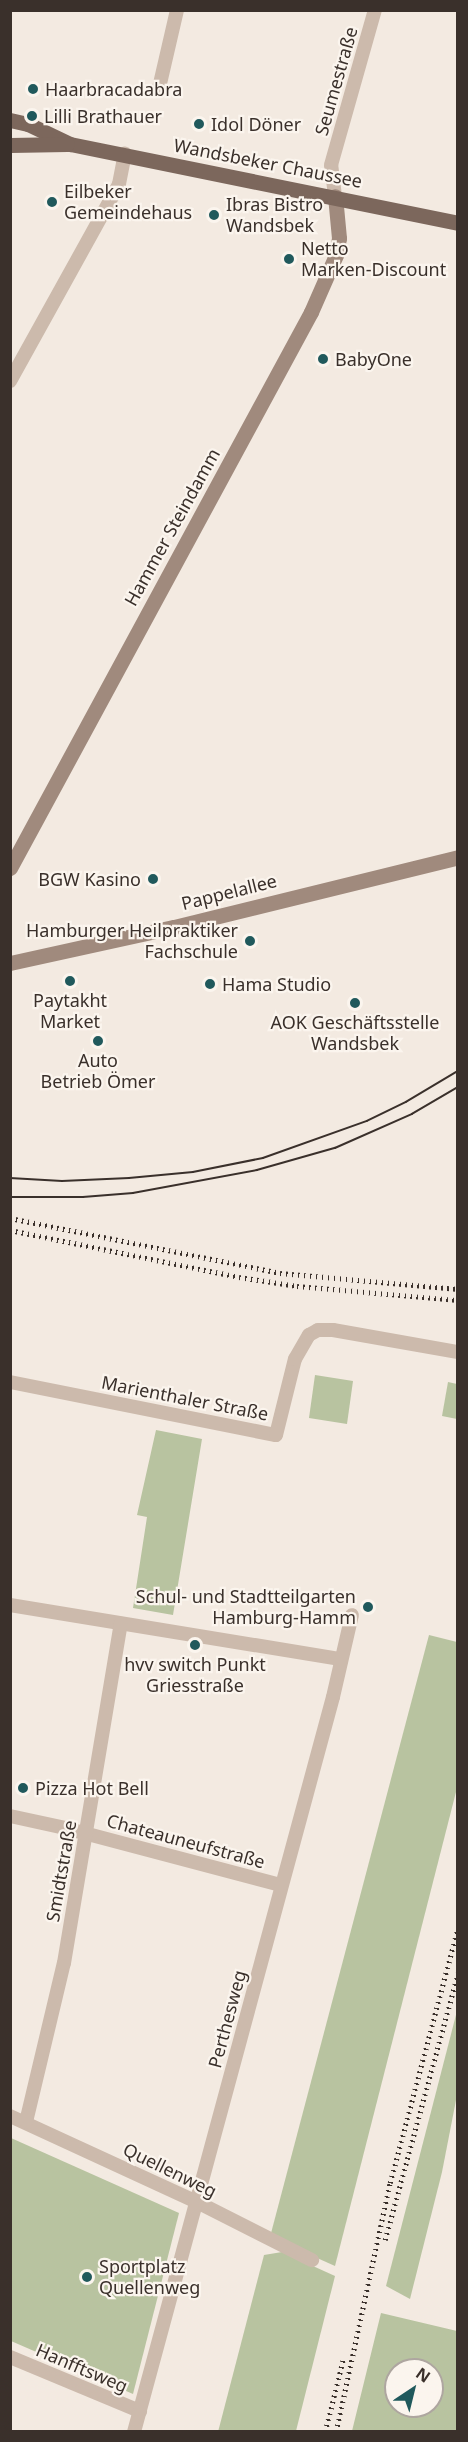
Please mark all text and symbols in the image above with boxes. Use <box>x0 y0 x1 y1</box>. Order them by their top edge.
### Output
street label: Seumestraße <box>310 24 362 138</box>
place label: Haarbracadabra <box>45 78 182 100</box>
marker: Haarbracadabra <box>26 82 40 96</box>
place label: Lilli Brathauer <box>44 105 162 127</box>
marker: Lilli Brathauer <box>25 109 39 123</box>
place label: Idol Döner <box>211 113 301 135</box>
marker: Idol Döner <box>192 117 206 131</box>
street label: Wandsbeker Chaussee <box>172 134 364 192</box>
place label: Eilbeker Gemeindehaus <box>64 181 192 224</box>
place label: Ibras Bistro Wandsbek <box>226 194 323 236</box>
marker: Eilbeker Gemeindehaus <box>45 195 59 209</box>
marker: Ibras Bistro Wandsbek <box>207 208 221 222</box>
place label: Netto Marken-Discount <box>301 238 446 280</box>
marker: Netto Marken-Discount <box>282 252 296 266</box>
place label: BabyOne <box>335 348 412 370</box>
marker: BabyOne <box>316 352 330 366</box>
street label: Hammer Steindamm <box>120 445 224 609</box>
place label: BGW Kasino <box>38 868 141 890</box>
street label: Pappelallee <box>179 870 279 914</box>
marker: BGW Kasino <box>146 872 160 886</box>
place label: Hamburger Heilpraktiker Fachschule <box>26 920 238 962</box>
marker: Hamburger Heilpraktiker Fachschule <box>243 934 257 948</box>
place label: Hama Studio <box>222 973 331 995</box>
marker: Paytakht Market <box>63 974 77 988</box>
marker: Hama Studio <box>203 977 217 991</box>
place label: Paytakht Market <box>33 990 107 1032</box>
marker: AOK Geschäftsstelle Wandsbek <box>348 996 362 1010</box>
place label: AOK Geschäftsstelle Wandsbek <box>271 1012 439 1054</box>
marker: Auto Betrieb Ömer <box>91 1034 105 1048</box>
place label: Auto Betrieb Ömer <box>41 1050 155 1092</box>
street label: Marienthaler Straße <box>100 1371 270 1425</box>
place label: Schul- und Stadtteilgarten Hamburg-Hamm <box>136 1586 356 1628</box>
marker: Schul- und Stadtteilgarten Hamburg-Hamm <box>361 1600 375 1614</box>
marker: hvv switch Punkt Griesstraße <box>188 1638 202 1652</box>
place label: hvv switch Punkt Griesstraße <box>124 1654 266 1696</box>
place label: Pizza Hot Bell <box>35 1777 149 1799</box>
marker: Pizza Hot Bell <box>16 1781 30 1795</box>
street label: Chateauneufstraße <box>105 1809 267 1873</box>
street label: Smidtstraße <box>41 1819 81 1923</box>
street label: Perthesweg <box>204 1968 250 2070</box>
street label: Quellenweg <box>120 2138 220 2202</box>
place label: Sportplatz Quellenweg <box>99 2256 200 2298</box>
marker: Sportplatz Quellenweg <box>80 2270 94 2284</box>
street label: Hanfftsweg <box>33 2339 131 2397</box>
north arrow <box>384 2358 444 2418</box>
text: N <box>412 2362 435 2388</box>

